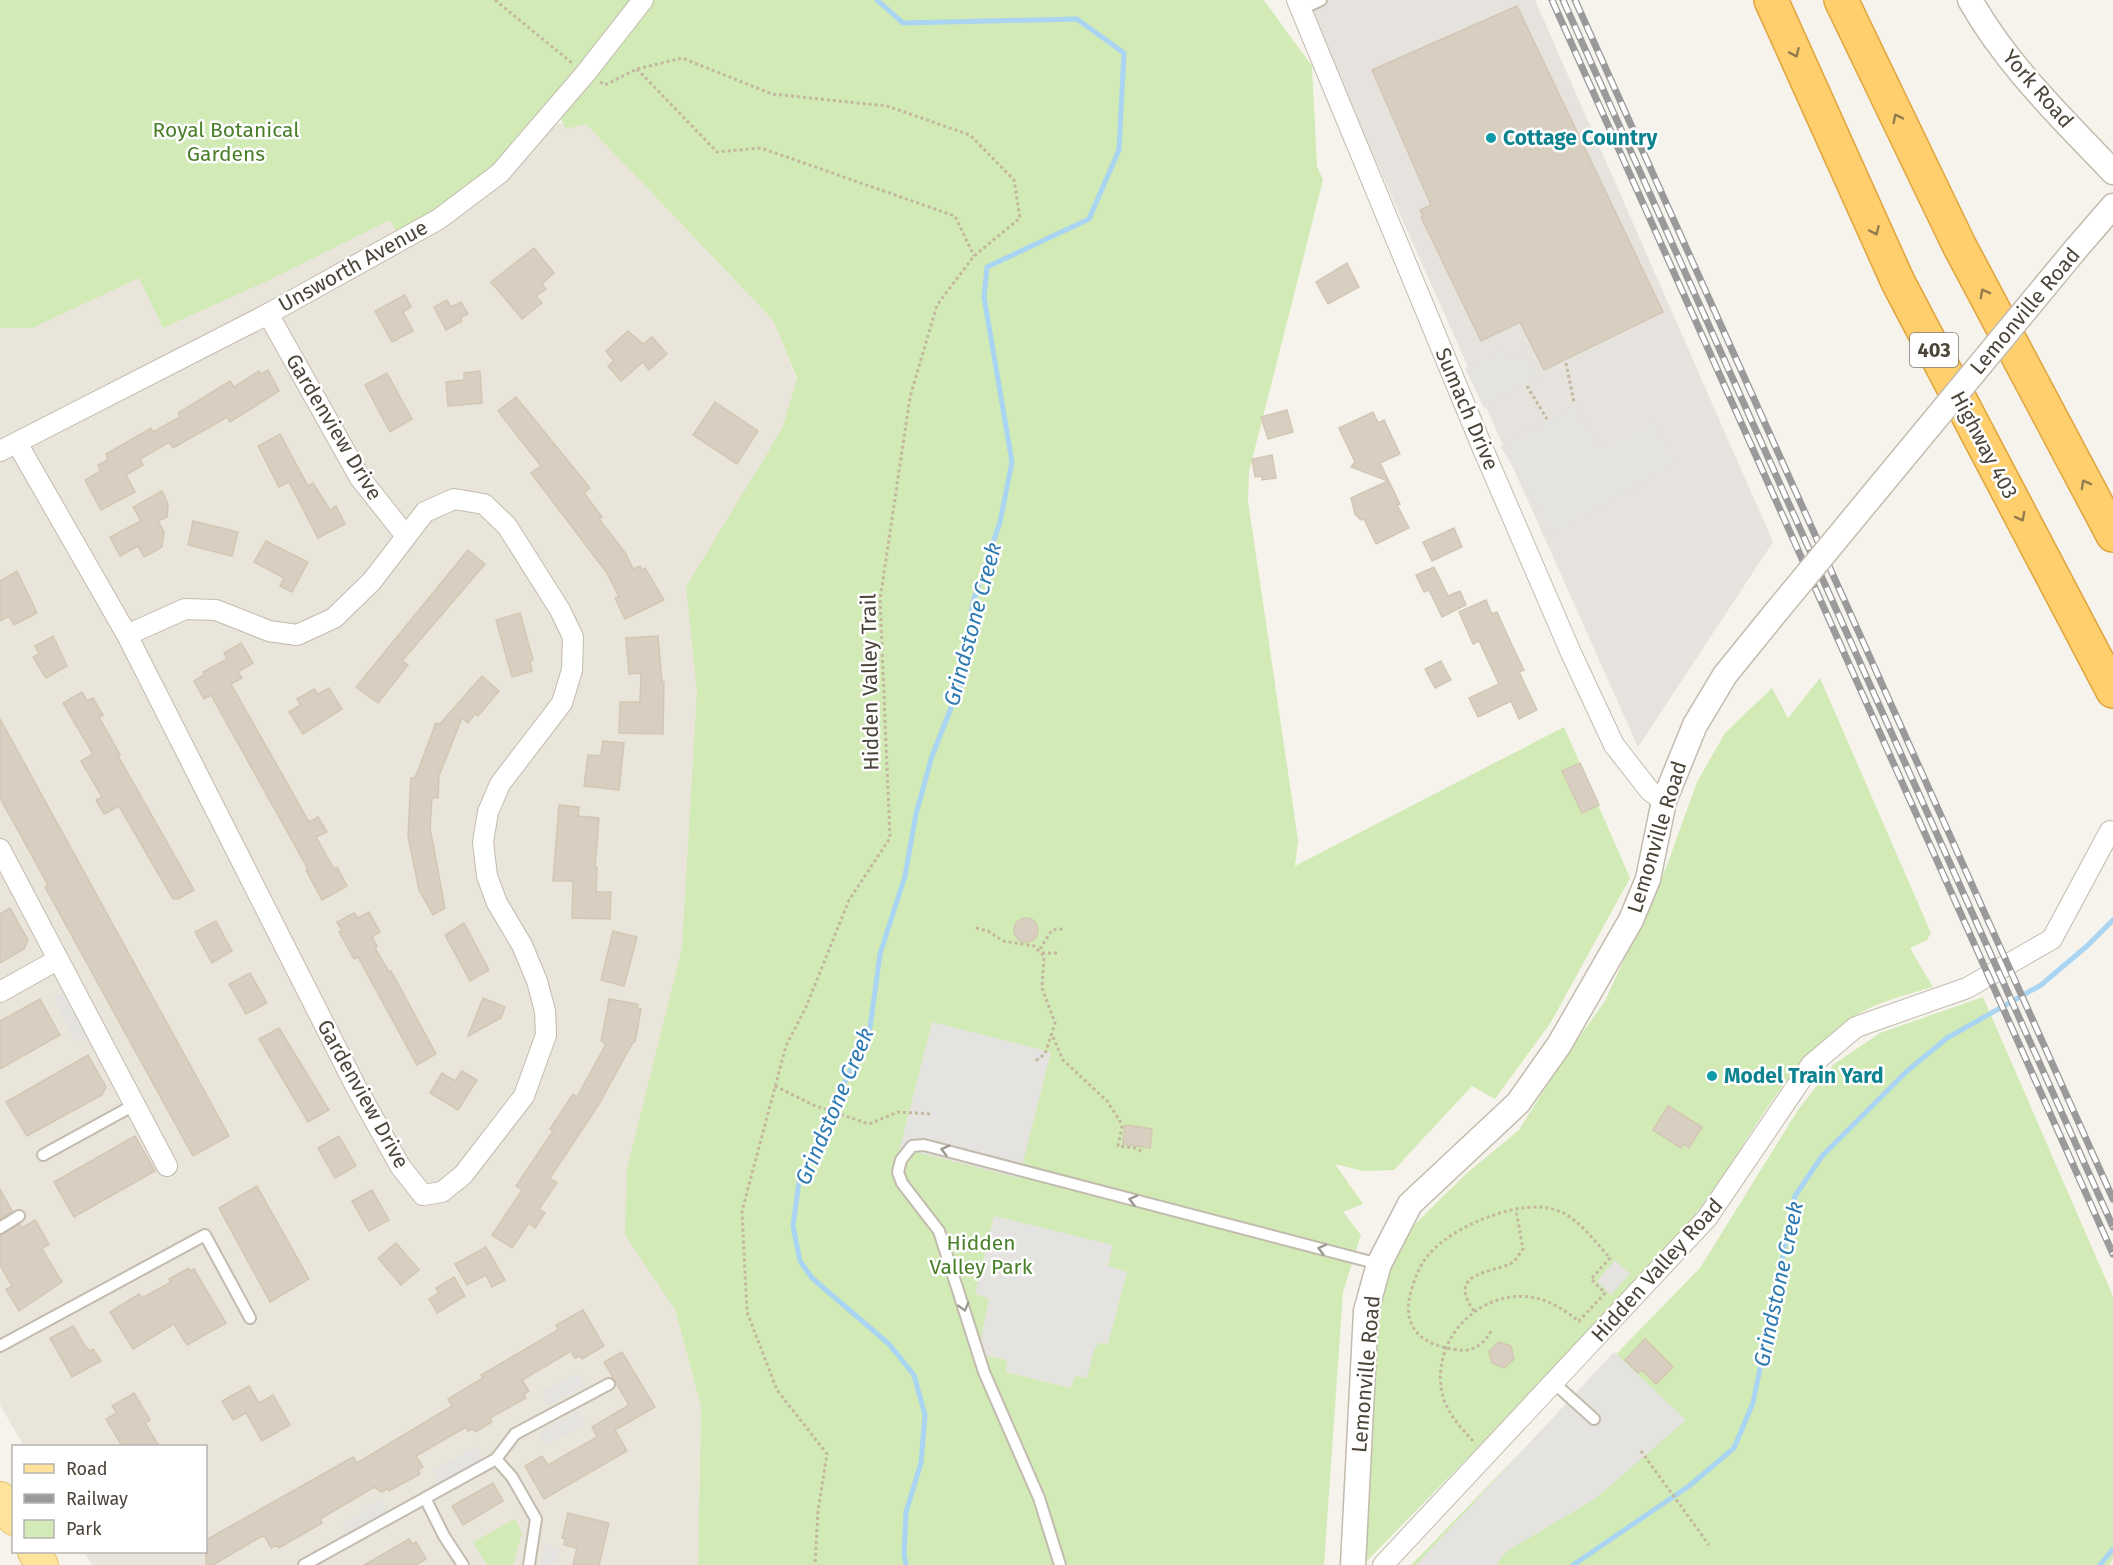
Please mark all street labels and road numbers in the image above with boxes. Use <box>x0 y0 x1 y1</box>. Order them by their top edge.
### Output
street label: York Road <box>1997 44 2079 134</box>
street label: Unsworth Avenue <box>274 214 432 318</box>
street label: Lemonville Road <box>1964 242 2086 380</box>
road number: 403 <box>1910 333 1958 367</box>
street label: Sumach Drive <box>1430 344 1504 474</box>
street label: Gardenview Drive <box>280 349 388 505</box>
street label: Highway 403 <box>1945 387 2023 503</box>
street label: Hidden Valley Trail <box>855 593 885 771</box>
street label: Lemonville Road <box>1622 758 1692 916</box>
street label: Gardenview Drive <box>311 1015 415 1173</box>
street label: Hidden Valley Road <box>1586 1193 1728 1347</box>
street label: Lemonville Road <box>1346 1294 1386 1454</box>

